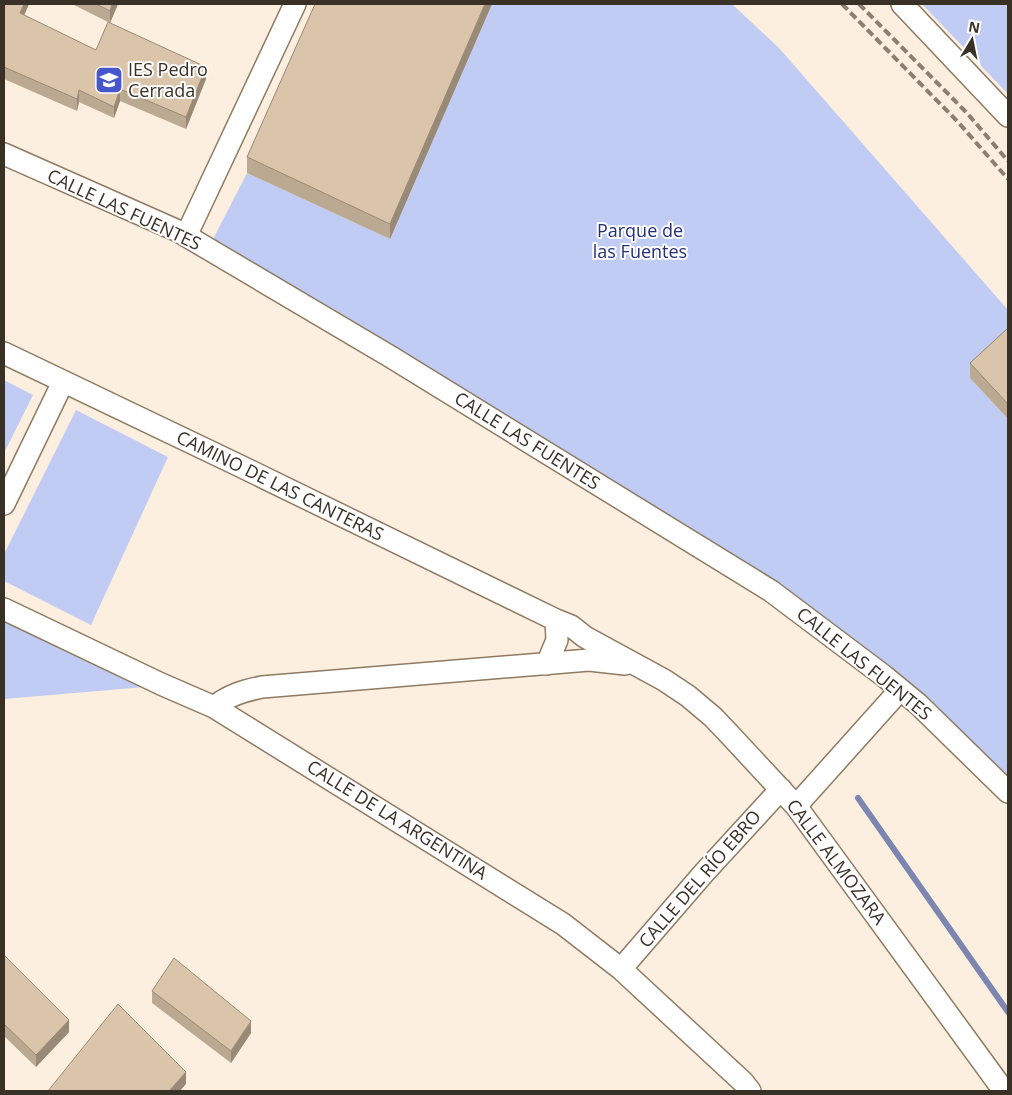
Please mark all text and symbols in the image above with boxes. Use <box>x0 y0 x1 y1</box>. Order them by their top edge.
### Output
north arrow <box>947 15 997 65</box>
text: N <box>967 16 982 37</box>
place label: IES Pedro Cerrada <box>128 57 208 102</box>
school or university icon: IES Pedro Cerrada <box>94 65 124 95</box>
street label: CALLE LAS FUENTES <box>44 163 205 255</box>
park label: Parque de las Fuentes <box>593 218 687 263</box>
street label: CALLE LAS FUENTES <box>450 386 605 495</box>
street label: CAMINO DE LAS CANTERAS <box>173 424 388 546</box>
street label: CALLE LAS FUENTES <box>792 601 937 725</box>
street label: CALLE DE LA ARGENTINA <box>303 754 493 885</box>
street label: CALLE ALMOZARA <box>782 794 892 930</box>
street label: CALLE DEL RÍO EBRO <box>633 804 766 952</box>

